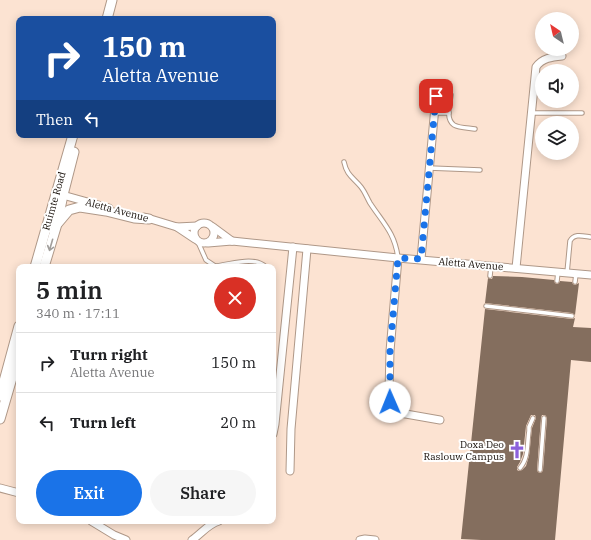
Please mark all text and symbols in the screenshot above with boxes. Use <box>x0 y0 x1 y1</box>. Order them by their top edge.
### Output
north arrow <box>535 12 579 56</box>
map controls <box>535 12 579 160</box>
text: 150 m <box>102 28 186 65</box>
icon: right <box>36 32 88 84</box>
text: Aletta Avenue <box>102 64 219 87</box>
button: sound <box>535 64 579 108</box>
pin <box>419 79 453 113</box>
icon: arrive <box>425 85 447 107</box>
icon: left <box>81 108 103 130</box>
text: Then <box>36 110 73 129</box>
button: layers <box>535 116 579 160</box>
street label: Ruimte Road <box>39 170 69 232</box>
street label: Aletta Avenue <box>84 195 150 225</box>
one-way arrow <box>47 239 54 252</box>
street label: Aletta Avenue <box>438 255 504 273</box>
text: 5 min <box>36 274 103 306</box>
button: close <box>214 277 256 319</box>
text: 340 m · 17:11 <box>36 305 120 322</box>
text: Turn right <box>70 345 148 364</box>
icon: right <box>36 352 58 374</box>
text: 150 m <box>211 353 256 372</box>
text: Aletta Avenue <box>70 364 155 381</box>
position arrow <box>369 381 411 423</box>
icon: left <box>36 412 58 434</box>
text: Turn left <box>70 413 136 432</box>
text: 20 m <box>220 413 256 432</box>
place label: Doxa Deo Raslouw Campus <box>423 438 504 463</box>
church icon: Doxa Deo Raslouw Campus <box>507 440 527 460</box>
button: Exit <box>36 470 142 516</box>
button: Share <box>150 470 256 516</box>

